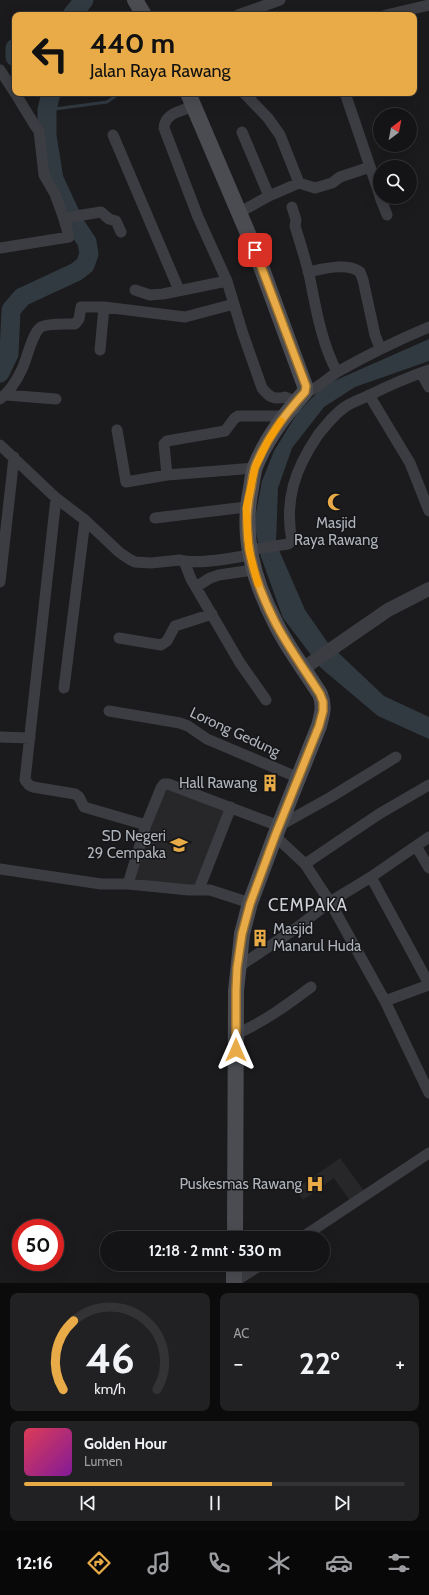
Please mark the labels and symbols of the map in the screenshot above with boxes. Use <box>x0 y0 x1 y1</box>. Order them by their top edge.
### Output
north arrow <box>373 108 417 152</box>
pin <box>238 233 272 267</box>
mosque icon: Masjid Raya Rawang <box>326 492 346 512</box>
place label: Masjid Raya Rawang <box>294 514 378 549</box>
street label: Lorong Gedung <box>187 703 283 761</box>
building icon: Hall Rawang <box>260 773 280 793</box>
place label: Hall Rawang <box>179 774 258 792</box>
place label: SD Negeri 29 Cempaka <box>87 827 167 862</box>
school or university icon: SD Negeri 29 Cempaka <box>169 835 189 855</box>
district label: CEMPAKA <box>268 895 348 915</box>
place label: Masjid Manarul Huda <box>273 920 362 955</box>
building icon: Masjid Manarul Huda <box>250 928 270 948</box>
position arrow <box>215 1029 257 1071</box>
hospital icon: Puskesmas Rawang <box>305 1174 325 1194</box>
place label: Puskesmas Rawang <box>179 1175 303 1193</box>
speed limit sign: 50 <box>12 1219 64 1271</box>

